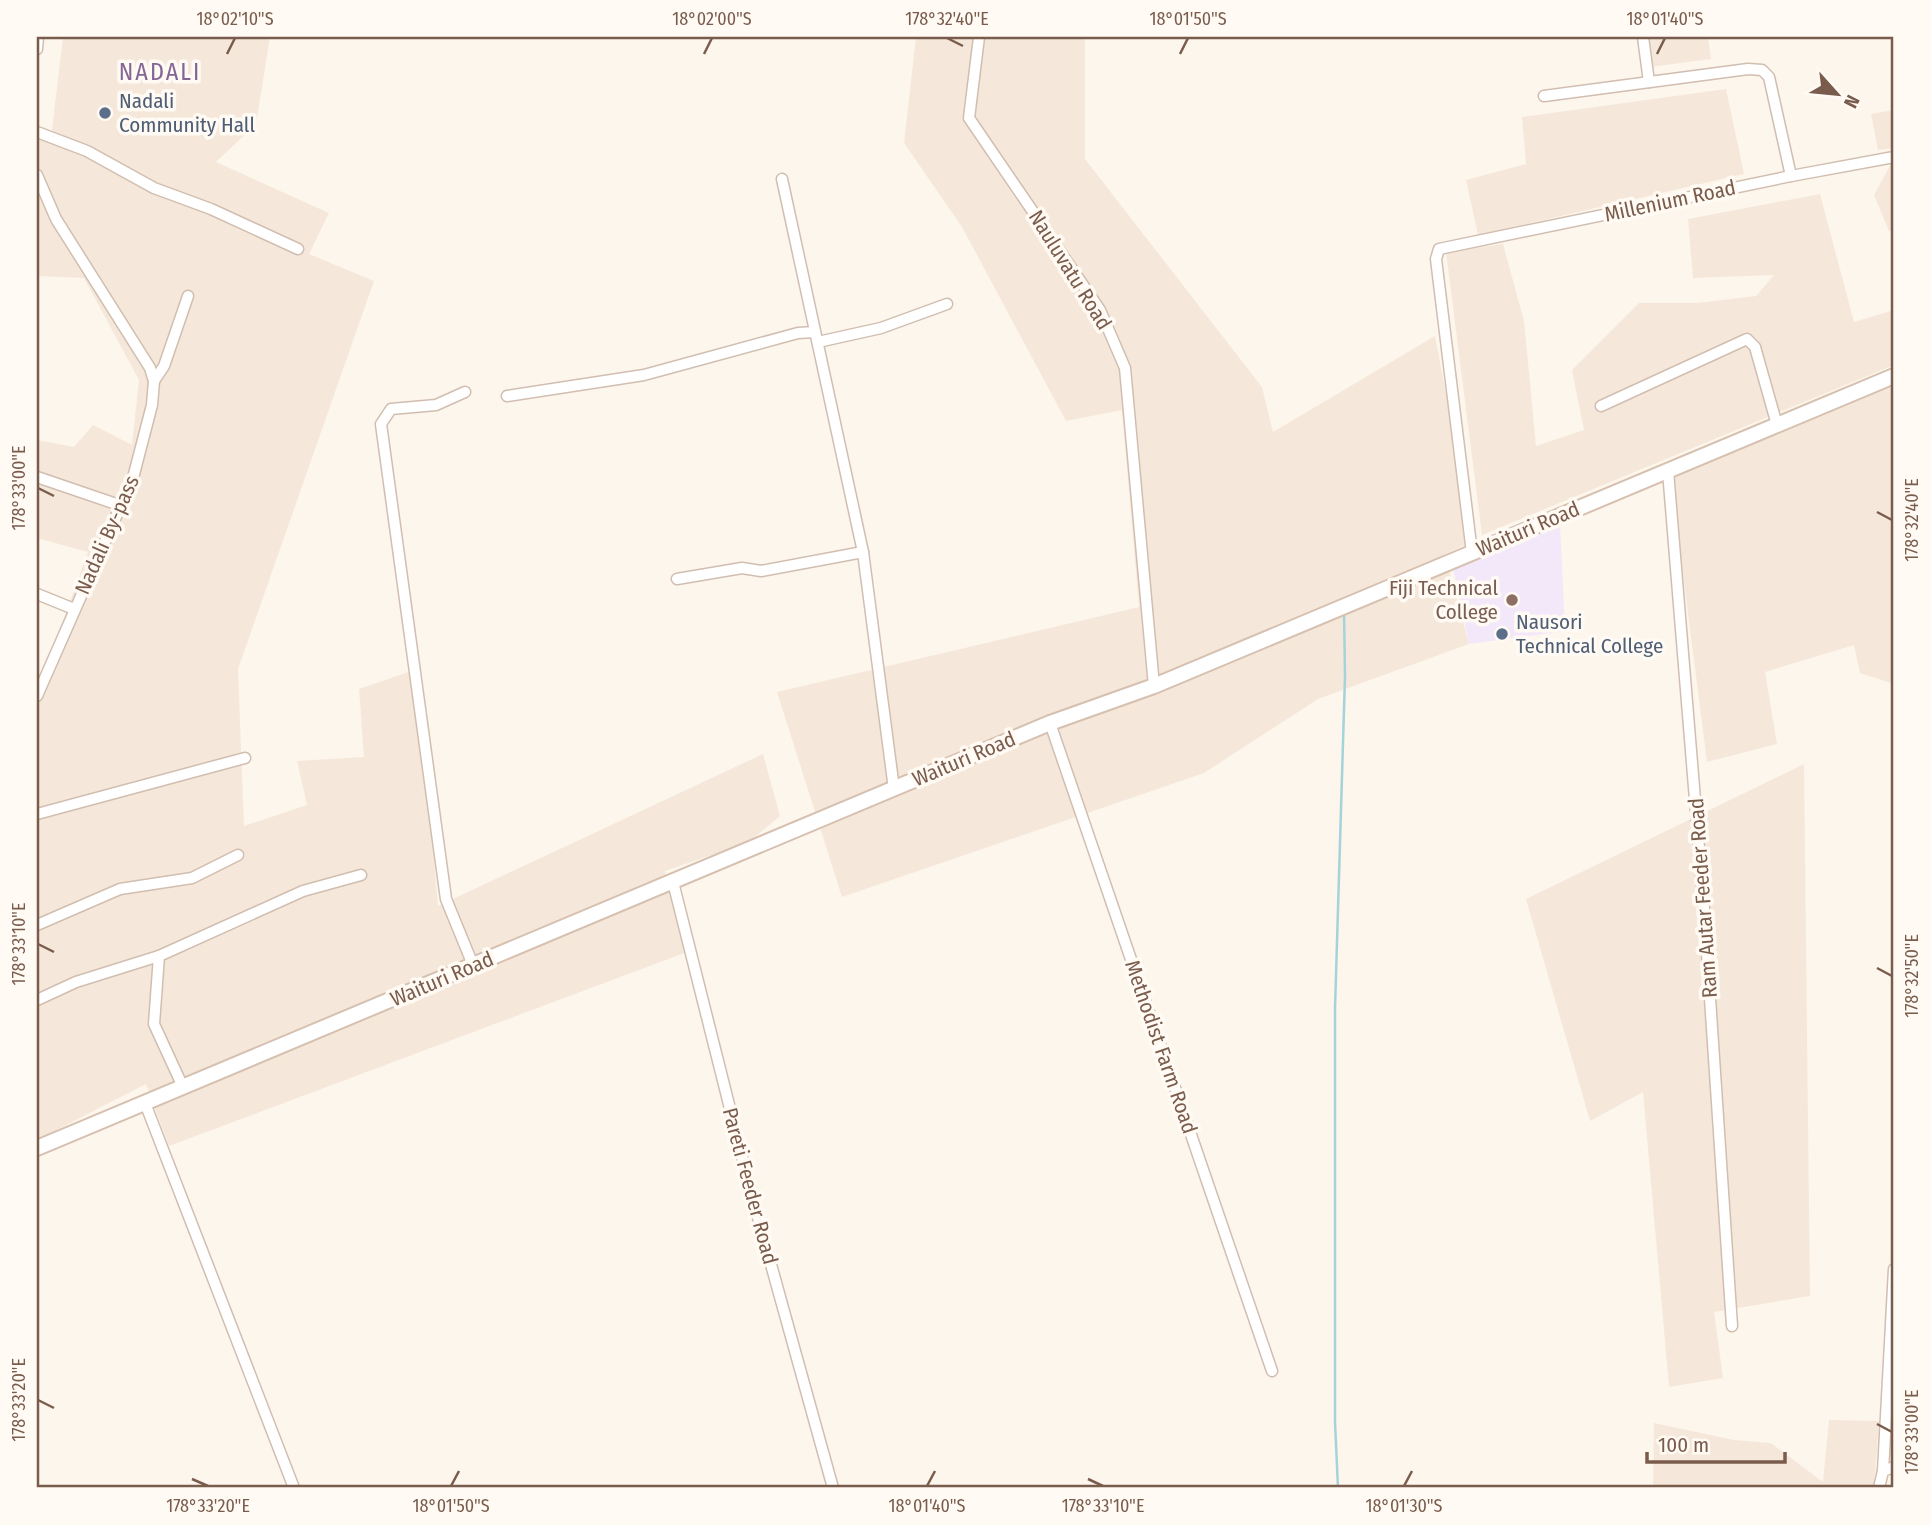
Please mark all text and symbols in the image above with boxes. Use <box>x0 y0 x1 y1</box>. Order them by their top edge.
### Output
text: 18°02'10"S <box>196 8 274 30</box>
text: 18°02'00"S <box>672 8 752 30</box>
text: 178°32'40"E <box>905 8 989 30</box>
text: 18°01'50"S <box>1149 8 1227 30</box>
text: 18°01'40"S <box>1627 8 1704 30</box>
district label: NADALI <box>119 58 201 86</box>
north arrow <box>1801 60 1871 130</box>
place label: Nadali Community Hall <box>119 88 255 138</box>
text: N <box>1839 91 1865 112</box>
marker: Nadali Community Hall <box>97 105 113 121</box>
street label: Millenium Road <box>1602 174 1738 228</box>
street label: Nauluvatu Road <box>1023 205 1117 335</box>
text: 178°33'00"E <box>8 446 30 530</box>
street label: Nadali By-pass <box>69 471 145 598</box>
text: 178°32'40"E <box>1901 478 1923 562</box>
street label: Waituri Road <box>1472 496 1584 562</box>
place label: Fiji Technical College <box>1389 575 1498 625</box>
marker: Fiji Technical College <box>1504 592 1520 608</box>
place label: Nausori Technical College <box>1516 609 1663 659</box>
marker: Nausori Technical College <box>1494 626 1510 642</box>
street label: Waituri Road <box>908 726 1020 792</box>
street label: Ram Autar Feeder Road <box>1683 797 1723 999</box>
text: 178°33'10"E <box>8 903 30 985</box>
text: 178°32'50"E <box>1901 934 1923 1018</box>
street label: Waituri Road <box>386 946 498 1012</box>
street label: Methodist Farm Road <box>1119 957 1203 1137</box>
street label: Pareti Feeder Road <box>717 1105 783 1267</box>
text: 178°33'20"E <box>8 1358 30 1442</box>
text: 178°33'00"E <box>1901 1390 1923 1474</box>
scale bar <box>1647 1420 1786 1464</box>
text: 100 m <box>1658 1432 1709 1458</box>
text: 178°33'20"E <box>166 1495 250 1517</box>
text: 18°01'50"S <box>412 1495 490 1517</box>
text: 18°01'40"S <box>889 1495 966 1517</box>
text: 178°33'10"E <box>1062 1495 1144 1517</box>
text: 18°01'30"S <box>1365 1495 1443 1517</box>

